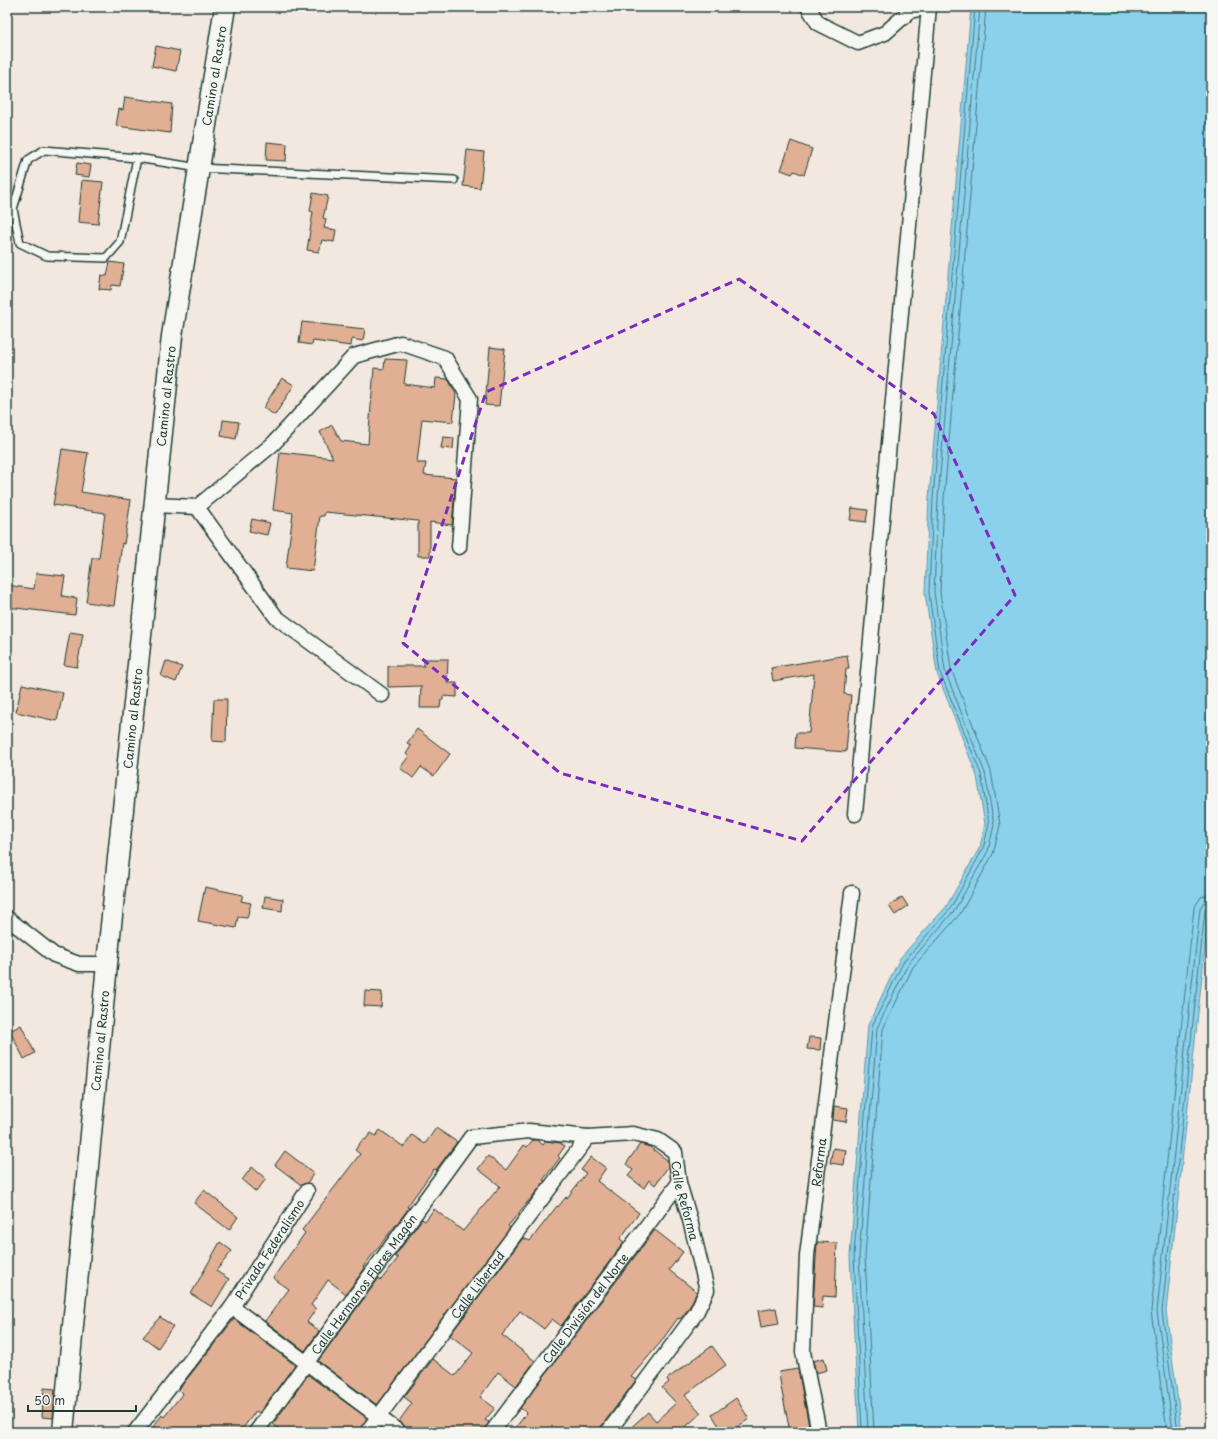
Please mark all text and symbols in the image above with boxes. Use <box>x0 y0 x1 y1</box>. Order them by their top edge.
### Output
street label: Camino al Rastro <box>197 24 231 127</box>
street label: Camino al Rastro <box>152 345 180 447</box>
street label: Camino al Rastro <box>118 667 147 770</box>
street label: Camino al Rastro <box>86 989 114 1092</box>
street label: Reforma <box>807 1137 831 1188</box>
street label: Calle Reforma <box>667 1160 704 1243</box>
street label: Privada Federalismo <box>230 1195 309 1303</box>
street label: Calle Hermanos Flores Magón <box>306 1210 421 1358</box>
street label: Calle Libertad <box>446 1247 509 1322</box>
street label: Calle División del Norte <box>538 1249 633 1367</box>
scale bar <box>28 1387 136 1413</box>
text: 50 m <box>34 1391 65 1409</box>

